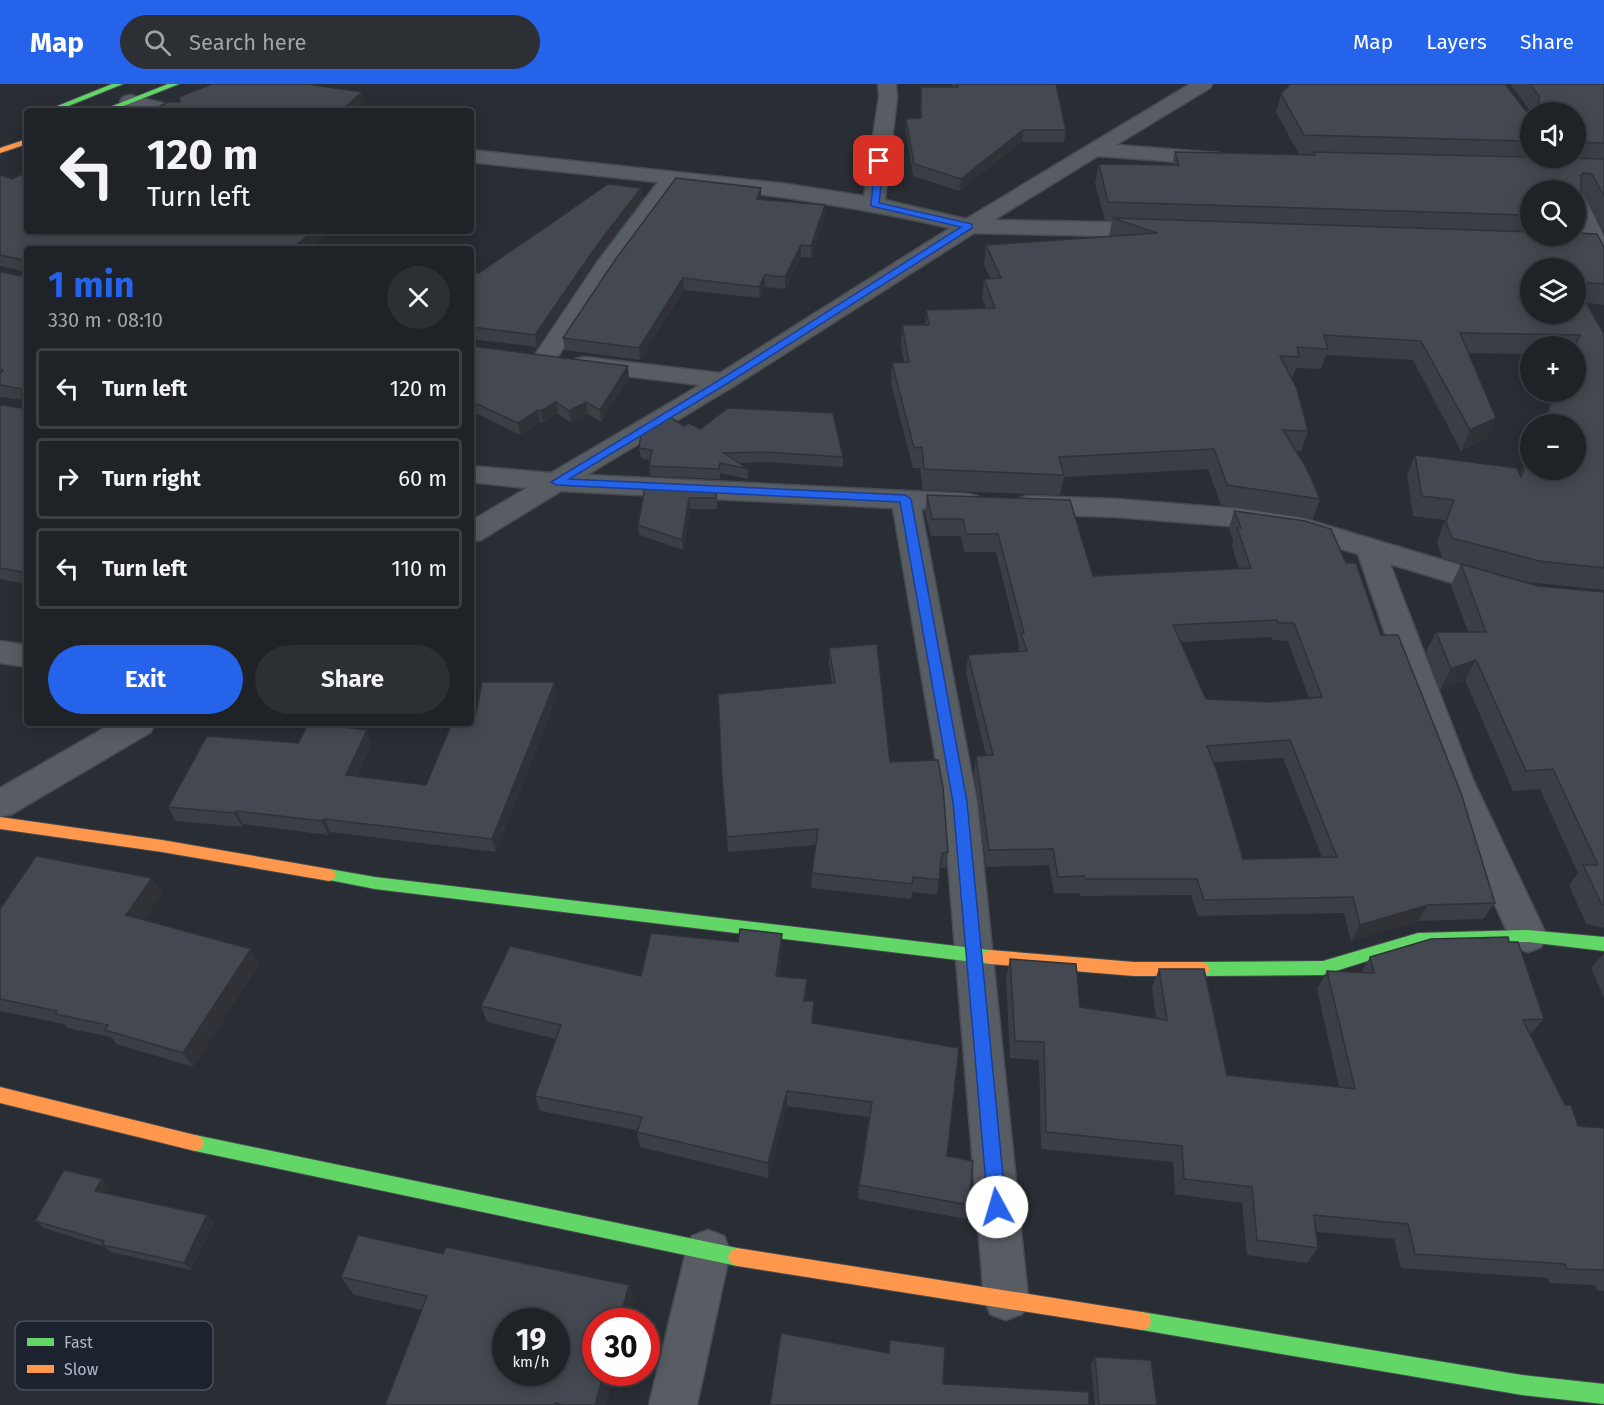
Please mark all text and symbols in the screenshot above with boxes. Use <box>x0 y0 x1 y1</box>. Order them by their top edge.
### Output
search box <box>120 15 540 69</box>
text: Map <box>30 26 84 59</box>
icon: search <box>141 26 174 59</box>
text: Search here <box>189 29 307 56</box>
text: Map <box>1353 29 1393 55</box>
text: Layers <box>1426 29 1487 55</box>
text: Share <box>1520 29 1574 55</box>
map controls <box>1520 102 1586 480</box>
button: sound <box>1520 102 1586 168</box>
text: 120 m <box>147 130 258 180</box>
icon: left <box>48 132 126 210</box>
pin <box>853 135 904 186</box>
icon: arrive <box>862 144 895 177</box>
button: search <box>1520 180 1586 246</box>
text: Turn left <box>147 181 250 213</box>
button: layers <box>1520 258 1586 324</box>
text: 1 min <box>48 263 135 307</box>
button: close <box>387 266 450 329</box>
text: 330 m · 08:10 <box>48 308 163 332</box>
button: + <box>1520 336 1586 402</box>
icon: left <box>51 372 84 405</box>
text: Turn left <box>102 375 187 402</box>
text: 120 m <box>390 375 447 402</box>
button: − <box>1520 414 1586 480</box>
icon: right <box>51 462 84 495</box>
text: Turn right <box>102 465 201 492</box>
text: 60 m <box>398 465 447 492</box>
icon: left <box>51 552 84 585</box>
text: Turn left <box>102 555 187 582</box>
text: 110 m <box>391 555 447 582</box>
button: Exit <box>48 645 243 714</box>
button: Share <box>255 645 450 714</box>
position arrow <box>965 1175 1029 1239</box>
speed limit sign: 30 <box>582 1308 660 1386</box>
legend <box>15 1321 213 1390</box>
text: 19 <box>516 1322 546 1358</box>
text: Fast <box>64 1333 93 1352</box>
text: km/h <box>512 1353 550 1371</box>
text: Slow <box>64 1360 99 1379</box>

